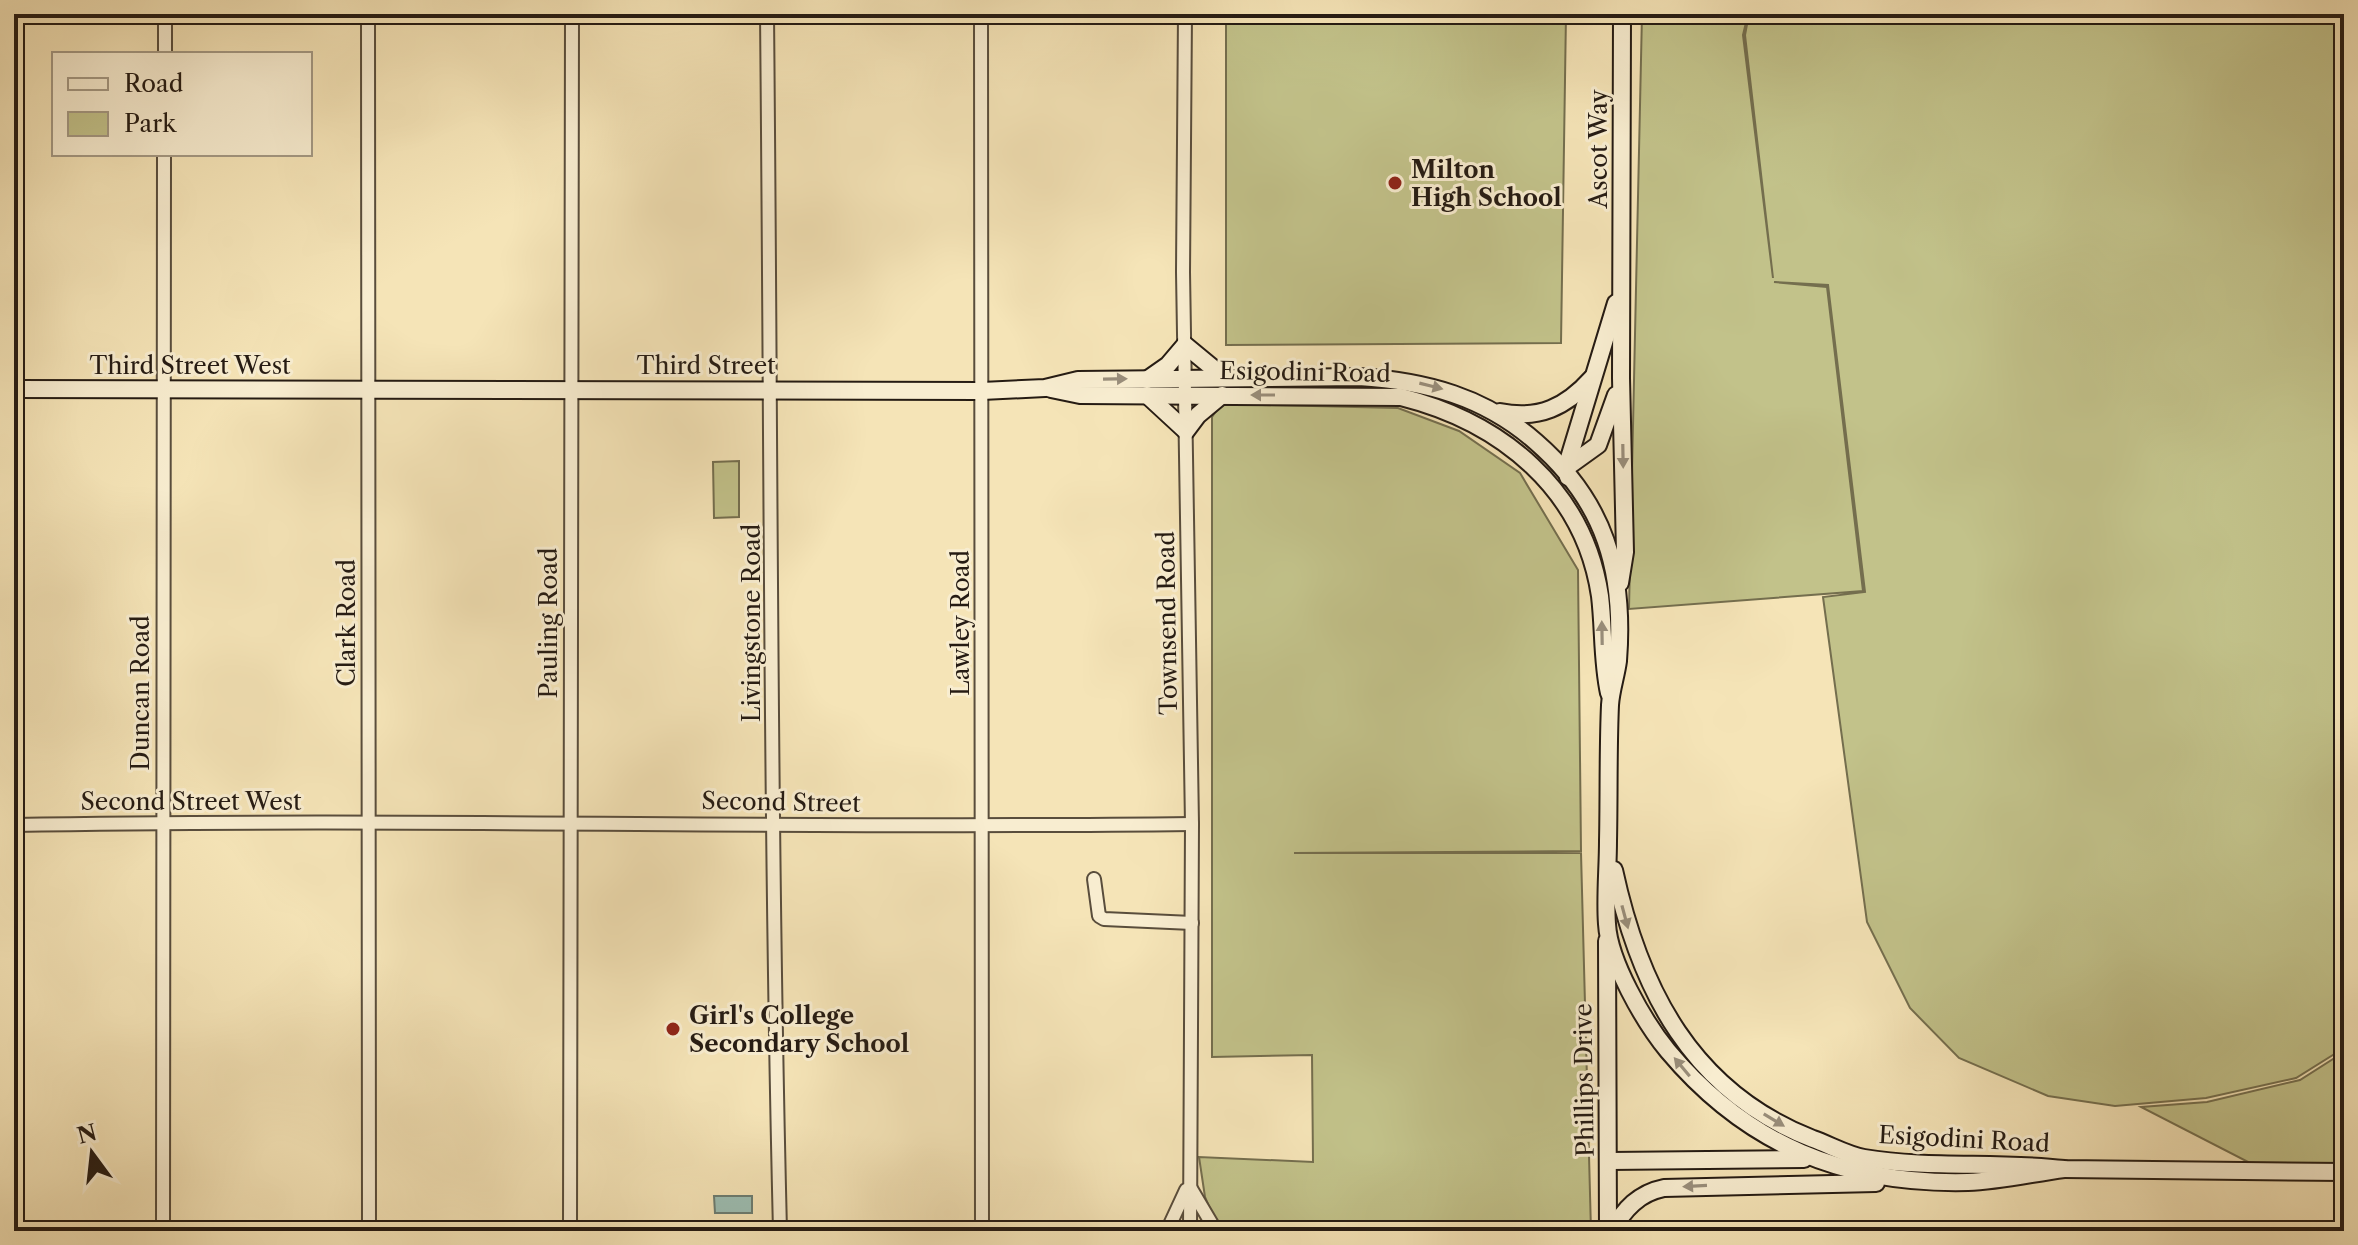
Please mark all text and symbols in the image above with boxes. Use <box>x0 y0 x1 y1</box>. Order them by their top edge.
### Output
legend <box>52 52 312 156</box>
text: Road <box>124 69 184 98</box>
street label: Ascot Way <box>1584 89 1613 210</box>
text: Park <box>124 109 177 138</box>
place label: Milton High School <box>1411 155 1562 212</box>
marker: Milton High School <box>1386 174 1404 192</box>
street label: Third Street West <box>89 351 291 380</box>
street label: Third Street <box>636 351 776 380</box>
street label: Esigodini Road <box>1219 356 1391 388</box>
one-way arrow <box>1103 373 1128 385</box>
one-way arrow <box>1418 380 1443 392</box>
one-way arrow <box>1250 389 1275 401</box>
one-way arrow <box>1617 444 1629 469</box>
street label: Livingstone Road <box>737 523 766 722</box>
street label: Townsend Road <box>1151 530 1183 715</box>
street label: Pauling Road <box>534 547 563 698</box>
street label: Lawley Road <box>946 550 975 696</box>
street label: Clark Road <box>332 559 361 687</box>
street label: Duncan Road <box>126 615 155 771</box>
one-way arrow <box>1595 620 1608 645</box>
street label: Second Street <box>701 786 861 818</box>
street label: Second Street West <box>80 787 302 816</box>
one-way arrow <box>1620 904 1632 929</box>
place label: Girl's College Secondary School <box>689 1001 909 1058</box>
street label: Phillips Drive <box>1568 1003 1600 1157</box>
marker: Girl's College Secondary School <box>664 1020 682 1038</box>
one-way arrow <box>1674 1058 1691 1078</box>
north arrow <box>52 1113 132 1193</box>
one-way arrow <box>1763 1113 1785 1127</box>
text: N <box>74 1119 100 1150</box>
street label: Esigodini Road <box>1878 1120 2051 1158</box>
one-way arrow <box>1682 1180 1707 1193</box>

